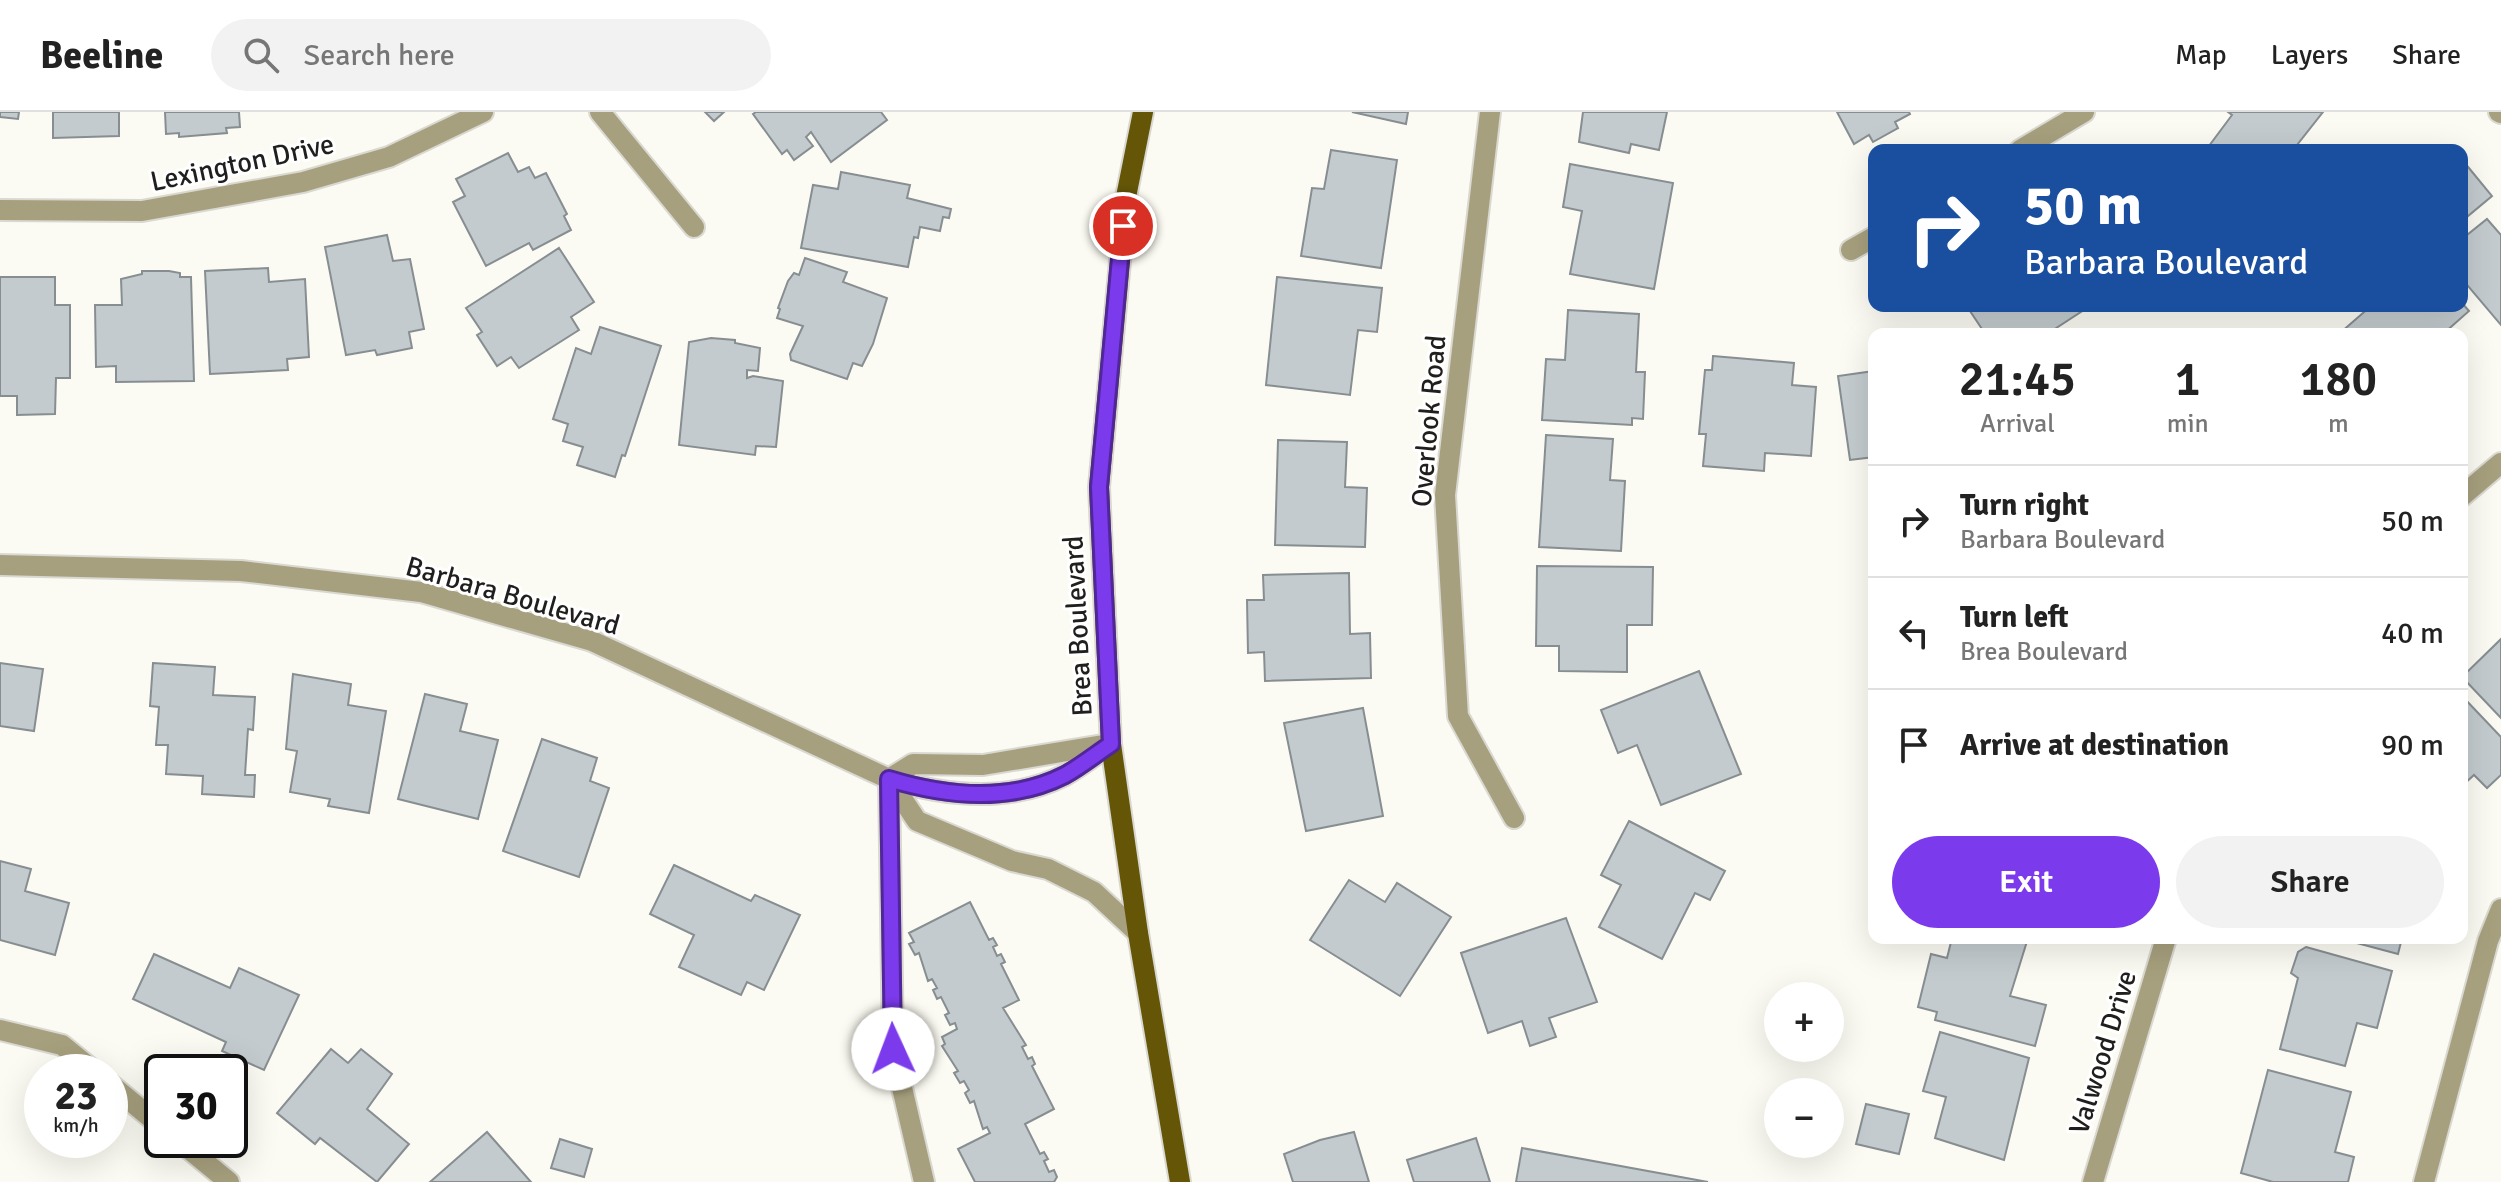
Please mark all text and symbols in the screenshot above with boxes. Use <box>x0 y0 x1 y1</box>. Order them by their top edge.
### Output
search box <box>211 19 771 91</box>
text: Beeline <box>40 32 163 79</box>
icon: search <box>239 33 283 77</box>
text: Search here <box>303 37 455 74</box>
text: Map <box>2175 38 2227 72</box>
text: Layers <box>2271 38 2348 72</box>
text: Share <box>2392 38 2461 72</box>
street label: Lexington Drive <box>147 127 337 199</box>
text: 50 m <box>2024 171 2142 240</box>
icon: right <box>1892 176 1996 280</box>
pin <box>1089 192 1157 260</box>
icon: arrive <box>1101 204 1145 248</box>
text: Barbara Boulevard <box>2024 240 2308 285</box>
street label: Overlook Road <box>1405 334 1453 508</box>
text: 21:45 <box>1959 350 2076 409</box>
text: 1 <box>2175 350 2201 409</box>
text: 180 <box>2299 350 2377 409</box>
text: Arrival <box>1980 408 2055 440</box>
text: min <box>2167 408 2209 440</box>
text: m <box>2328 408 2349 440</box>
text: Turn right <box>1960 487 2089 524</box>
icon: right <box>1892 499 1936 543</box>
text: 50 m <box>2381 503 2444 540</box>
text: Barbara Boulevard <box>1960 524 2165 556</box>
street label: Brea Boulevard <box>1056 535 1100 717</box>
street label: Barbara Boulevard <box>402 549 624 643</box>
text: Turn left <box>1960 599 2069 636</box>
icon: left <box>1892 611 1936 655</box>
text: 40 m <box>2381 615 2444 652</box>
text: Brea Boulevard <box>1960 636 2128 668</box>
icon: arrive <box>1892 723 1936 767</box>
text: Arrive at destination <box>1960 727 2229 764</box>
text: 90 m <box>2381 727 2444 764</box>
button: Exit <box>1892 836 2160 928</box>
button: Share <box>2176 836 2444 928</box>
street label: Valwood Drive <box>2062 966 2144 1138</box>
map controls <box>1764 982 1844 1158</box>
button: + <box>1764 982 1844 1062</box>
position arrow <box>851 1007 935 1091</box>
speed limit sign: 30 <box>144 1054 248 1158</box>
text: 23 <box>54 1071 98 1121</box>
button: − <box>1764 1078 1844 1158</box>
text: km/h <box>53 1113 99 1138</box>

